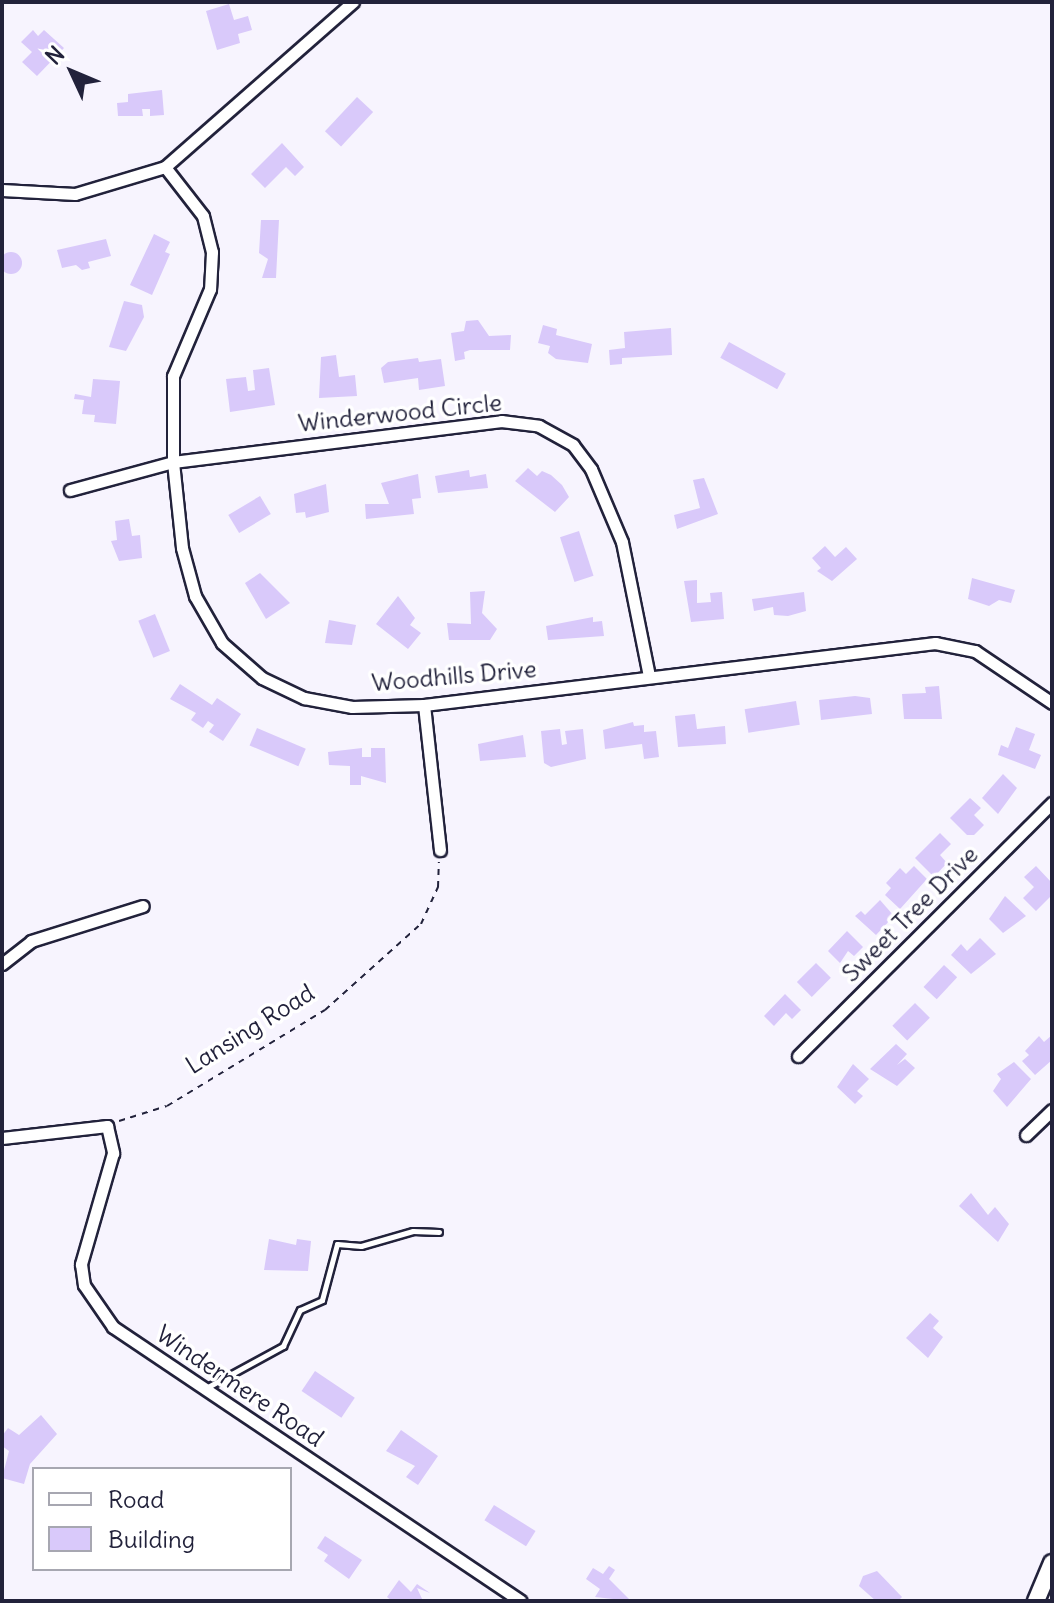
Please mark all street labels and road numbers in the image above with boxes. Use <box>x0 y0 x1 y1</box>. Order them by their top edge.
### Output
street label: Winderwood Circle <box>297 388 503 438</box>
street label: Woodhills Drive <box>370 654 538 698</box>
street label: Sweet Tree Drive <box>836 840 984 988</box>
street label: Lansing Road <box>180 978 320 1080</box>
street label: Windermere Road <box>151 1319 329 1453</box>

